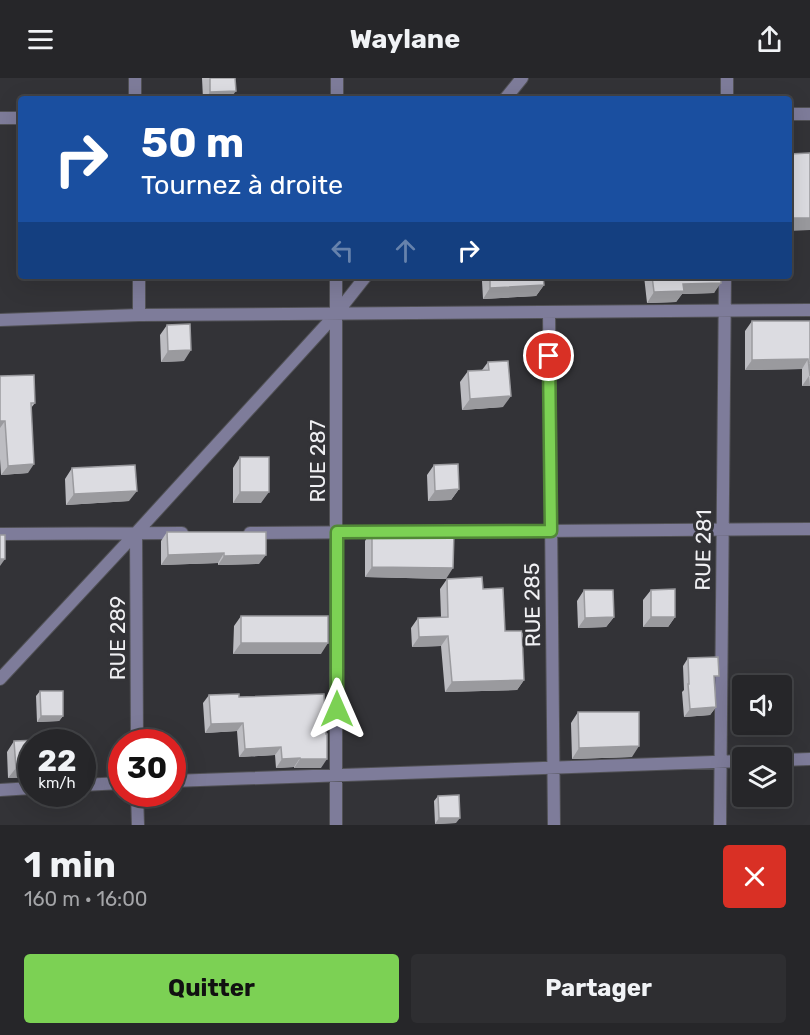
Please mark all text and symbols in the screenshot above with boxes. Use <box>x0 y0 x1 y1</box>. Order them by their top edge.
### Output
icon: menu <box>24 23 57 56</box>
text: Waylane <box>350 23 460 55</box>
icon: share <box>753 23 786 56</box>
text: 50 m <box>141 118 244 168</box>
icon: right <box>42 120 120 198</box>
text: Tournez à droite <box>141 169 343 201</box>
icon: left <box>326 234 359 267</box>
icon: ahead <box>389 234 422 267</box>
icon: right <box>452 234 485 267</box>
pin <box>523 330 574 381</box>
icon: arrive <box>532 339 565 372</box>
street label: RUE 287 <box>305 419 330 502</box>
street label: RUE 281 <box>690 509 716 591</box>
street label: RUE 285 <box>519 563 545 647</box>
street label: RUE 289 <box>105 596 130 680</box>
map controls <box>732 675 792 807</box>
button: sound <box>732 675 792 735</box>
position arrow <box>305 677 369 741</box>
speed limit sign: 30 <box>108 729 186 807</box>
text: 22 <box>38 743 77 779</box>
button: layers <box>732 747 792 807</box>
text: km/h <box>38 774 76 792</box>
text: 1 min <box>24 843 116 886</box>
button: close <box>723 845 786 908</box>
text: 160 m · 16:00 <box>24 887 148 911</box>
button: Quitter <box>24 954 399 1023</box>
button: Partager <box>411 954 786 1023</box>

